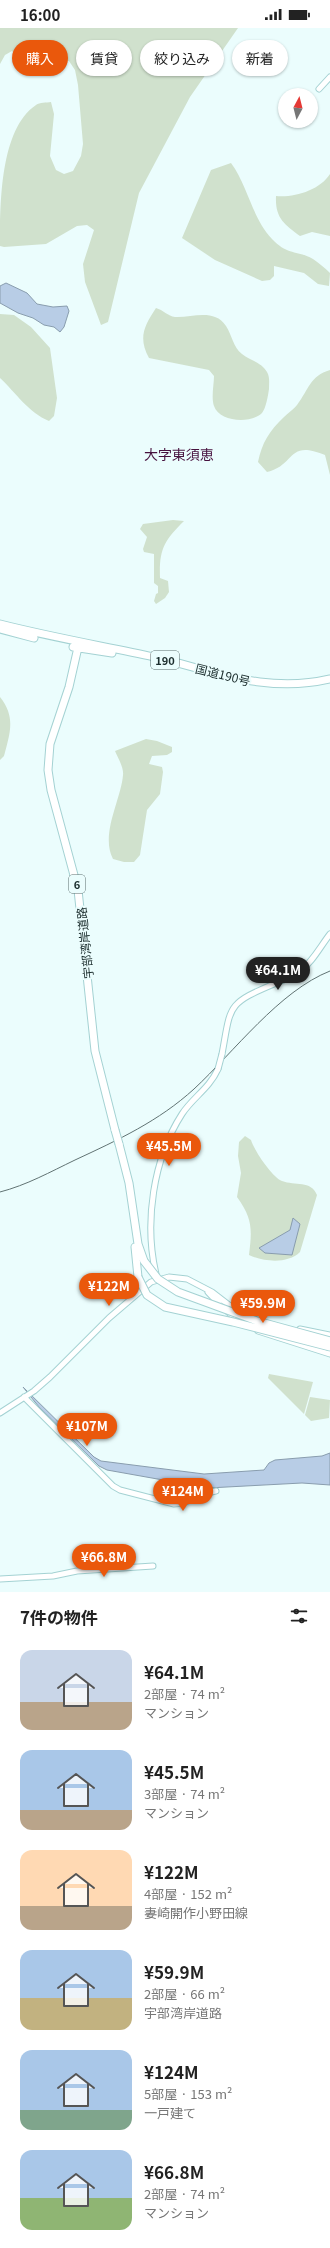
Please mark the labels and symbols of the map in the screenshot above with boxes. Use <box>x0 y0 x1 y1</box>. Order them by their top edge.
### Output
north arrow <box>278 88 318 128</box>
district label: 大字東須恵 <box>144 444 214 464</box>
road number: 190 <box>151 651 179 669</box>
street label: 国道190号 <box>194 659 252 689</box>
road number: 6 <box>69 875 85 893</box>
street label: 宇部湾岸道路 <box>72 906 96 980</box>
pin: ¥64.1M <box>245 957 311 991</box>
pin: ¥45.5M <box>136 1133 202 1167</box>
pin: ¥122M <box>81 1273 137 1307</box>
pin: ¥59.9M <box>230 1290 296 1324</box>
pin: ¥107M <box>59 1413 115 1447</box>
pin: ¥124M <box>155 1478 211 1512</box>
pin: ¥66.8M <box>71 1544 137 1578</box>

